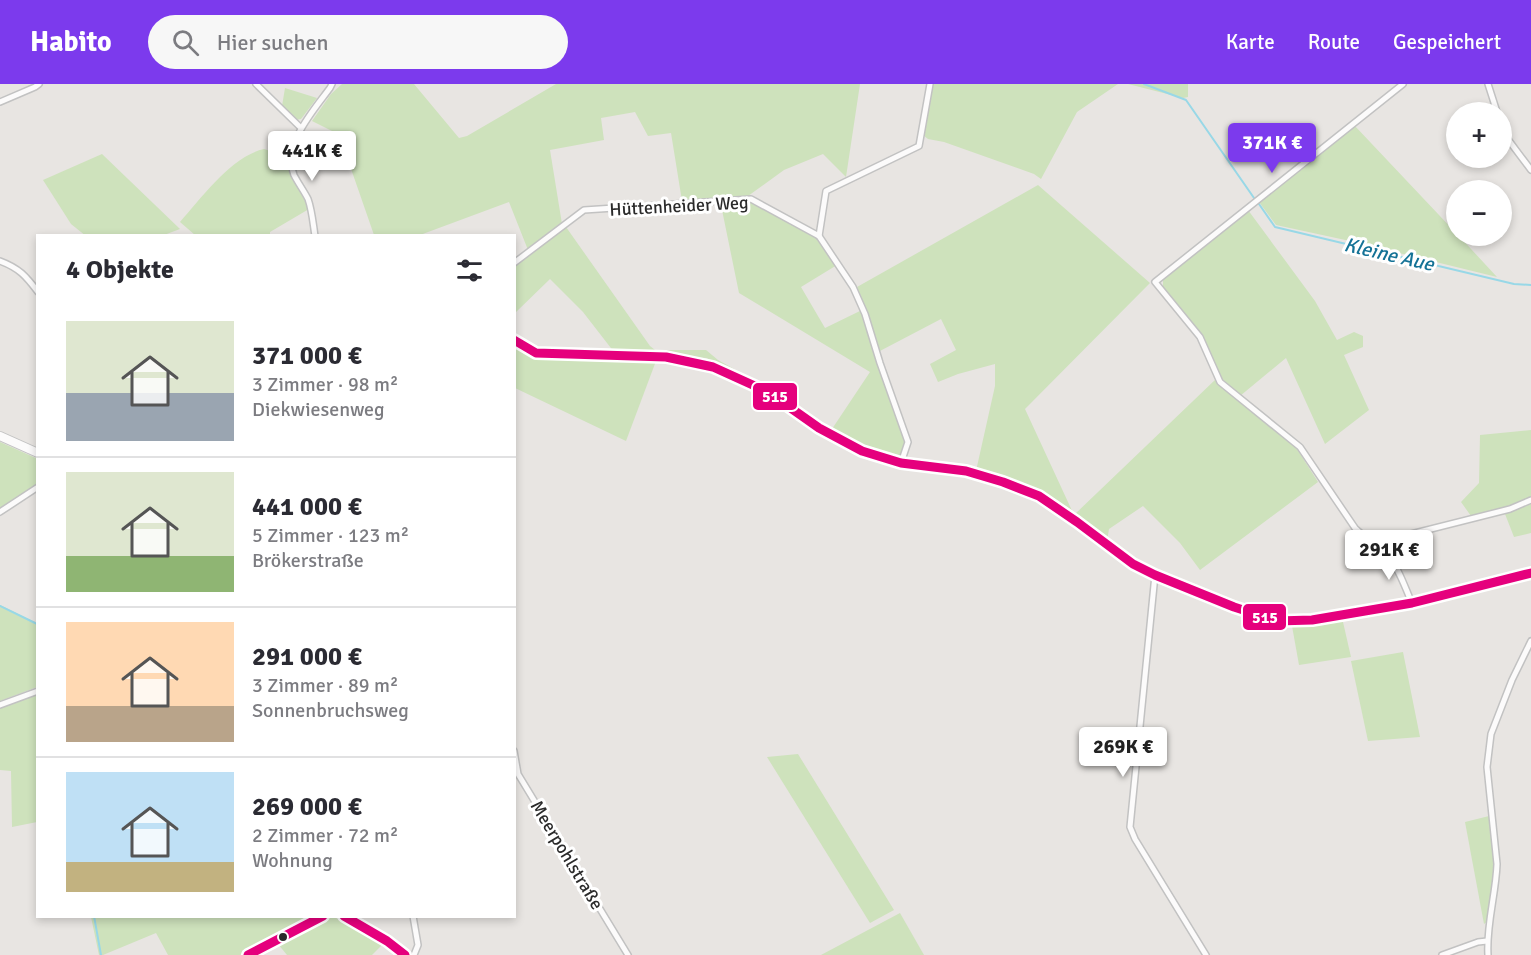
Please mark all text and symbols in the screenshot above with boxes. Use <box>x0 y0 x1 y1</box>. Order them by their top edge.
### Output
search box <box>148 15 568 69</box>
text: Habito <box>30 25 112 59</box>
icon: search <box>169 26 202 59</box>
text: Hier suchen <box>217 29 328 56</box>
text: Karte <box>1226 29 1275 55</box>
text: Route <box>1308 29 1360 55</box>
text: Gespeichert <box>1393 29 1501 55</box>
map controls <box>1446 102 1512 246</box>
button: + <box>1446 102 1512 168</box>
pin: 371K € <box>1223 123 1321 174</box>
text: 371K € <box>1242 130 1302 155</box>
pin: 441K € <box>263 131 361 182</box>
text: 441K € <box>282 138 342 163</box>
button: − <box>1446 180 1512 246</box>
street label: Hüttenheider Weg <box>609 191 749 221</box>
water label: Kleine Aue <box>1342 232 1437 277</box>
text: 4 Objekte <box>66 254 174 286</box>
icon: filters <box>453 254 486 287</box>
text: 371 000 € <box>252 340 362 372</box>
icon: home <box>114 345 186 417</box>
text: 3 Zimmer · 98 m² <box>252 372 398 397</box>
line badge: 515 <box>752 382 798 411</box>
text: 515 <box>762 387 788 407</box>
text: Diekwiesenweg <box>252 397 385 422</box>
text: 441 000 € <box>252 491 362 523</box>
icon: home <box>114 496 186 568</box>
text: 5 Zimmer · 123 m² <box>252 523 409 548</box>
pin: 291K € <box>1340 530 1438 581</box>
text: 291K € <box>1359 537 1419 562</box>
text: Brökerstraße <box>252 548 364 573</box>
line badge: 515 <box>1242 603 1287 631</box>
text: 515 <box>1252 608 1278 628</box>
text: 291 000 € <box>252 641 362 673</box>
icon: home <box>114 646 186 718</box>
text: 3 Zimmer · 89 m² <box>252 673 398 698</box>
text: Sonnenbruchsweg <box>252 698 409 723</box>
pin: 269K € <box>1074 727 1172 778</box>
text: 269K € <box>1093 734 1153 759</box>
text: 269 000 € <box>252 791 362 823</box>
icon: home <box>114 796 186 868</box>
street label: Meerpohlstraße <box>526 797 608 913</box>
text: 2 Zimmer · 72 m² <box>252 823 398 848</box>
text: Wohnung <box>252 848 333 873</box>
unlabelled marker <box>277 931 289 943</box>

